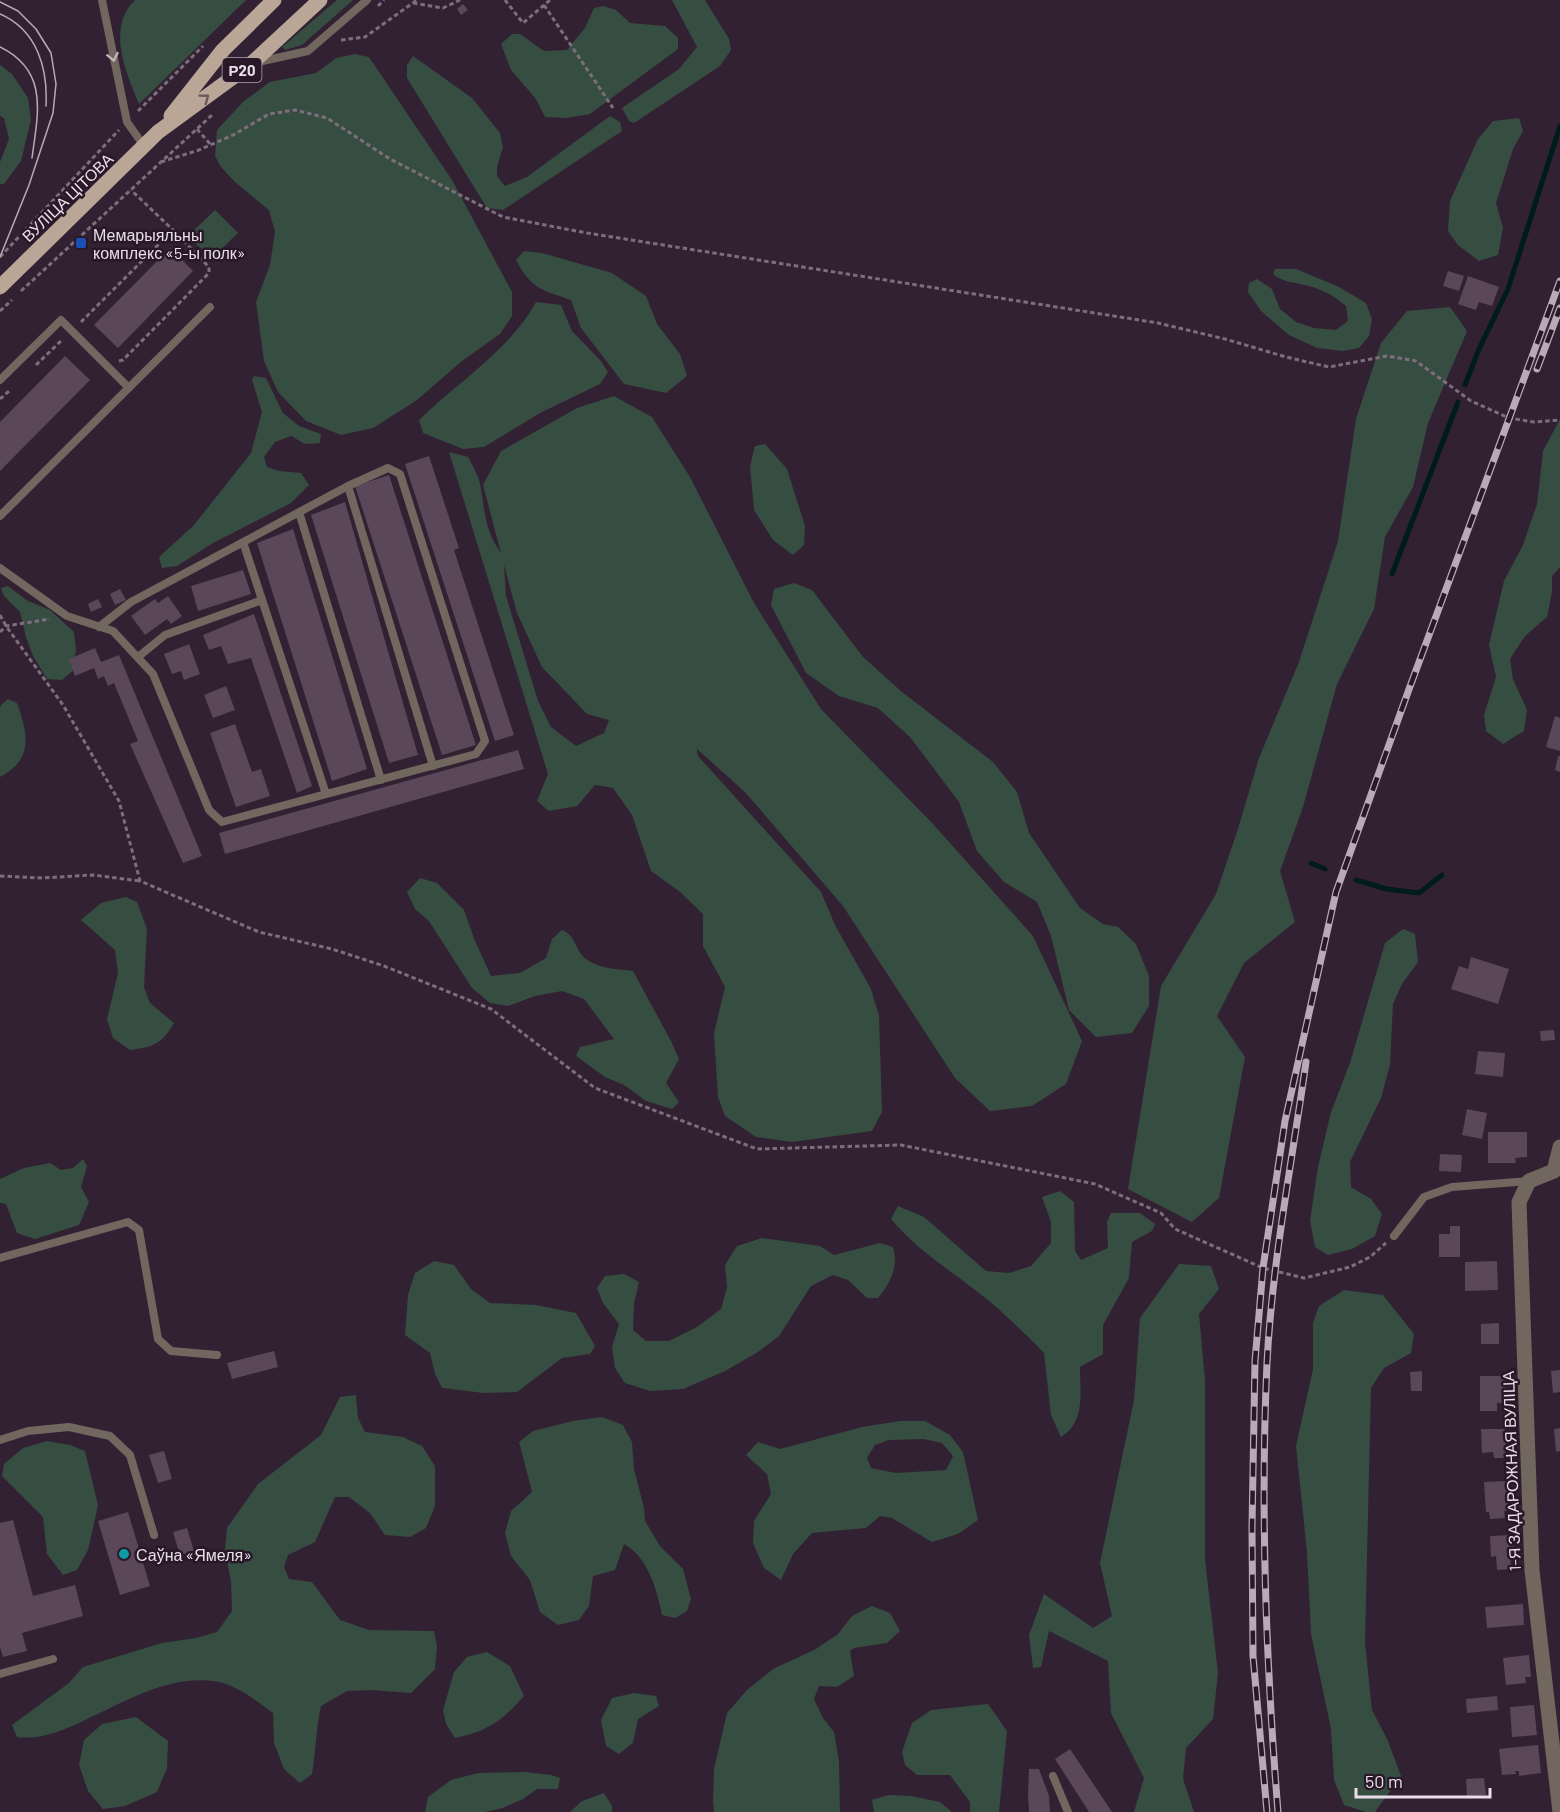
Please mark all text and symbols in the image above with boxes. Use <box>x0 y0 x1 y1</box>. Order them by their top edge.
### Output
one-way arrow <box>106 52 119 62</box>
road number: Р20 <box>222 58 262 82</box>
one-way arrow <box>199 94 210 105</box>
street label: ВУЛІЦА ЦІТОВА <box>18 149 117 245</box>
place label: Мемарыяльны комплекс «5-ы полк» <box>93 225 245 262</box>
marker: Мемарыяльны комплекс «5-ы полк» <box>74 236 88 250</box>
street label: 1-Я ЗАДАРОЖНАЯ ВУЛІЦА <box>1498 1370 1524 1571</box>
place label: Саўна «Ямеля» <box>136 1545 252 1564</box>
marker: Саўна «Ямеля» <box>117 1547 131 1561</box>
scale bar <box>1356 1761 1490 1799</box>
text: 50 m <box>1365 1770 1403 1792</box>

